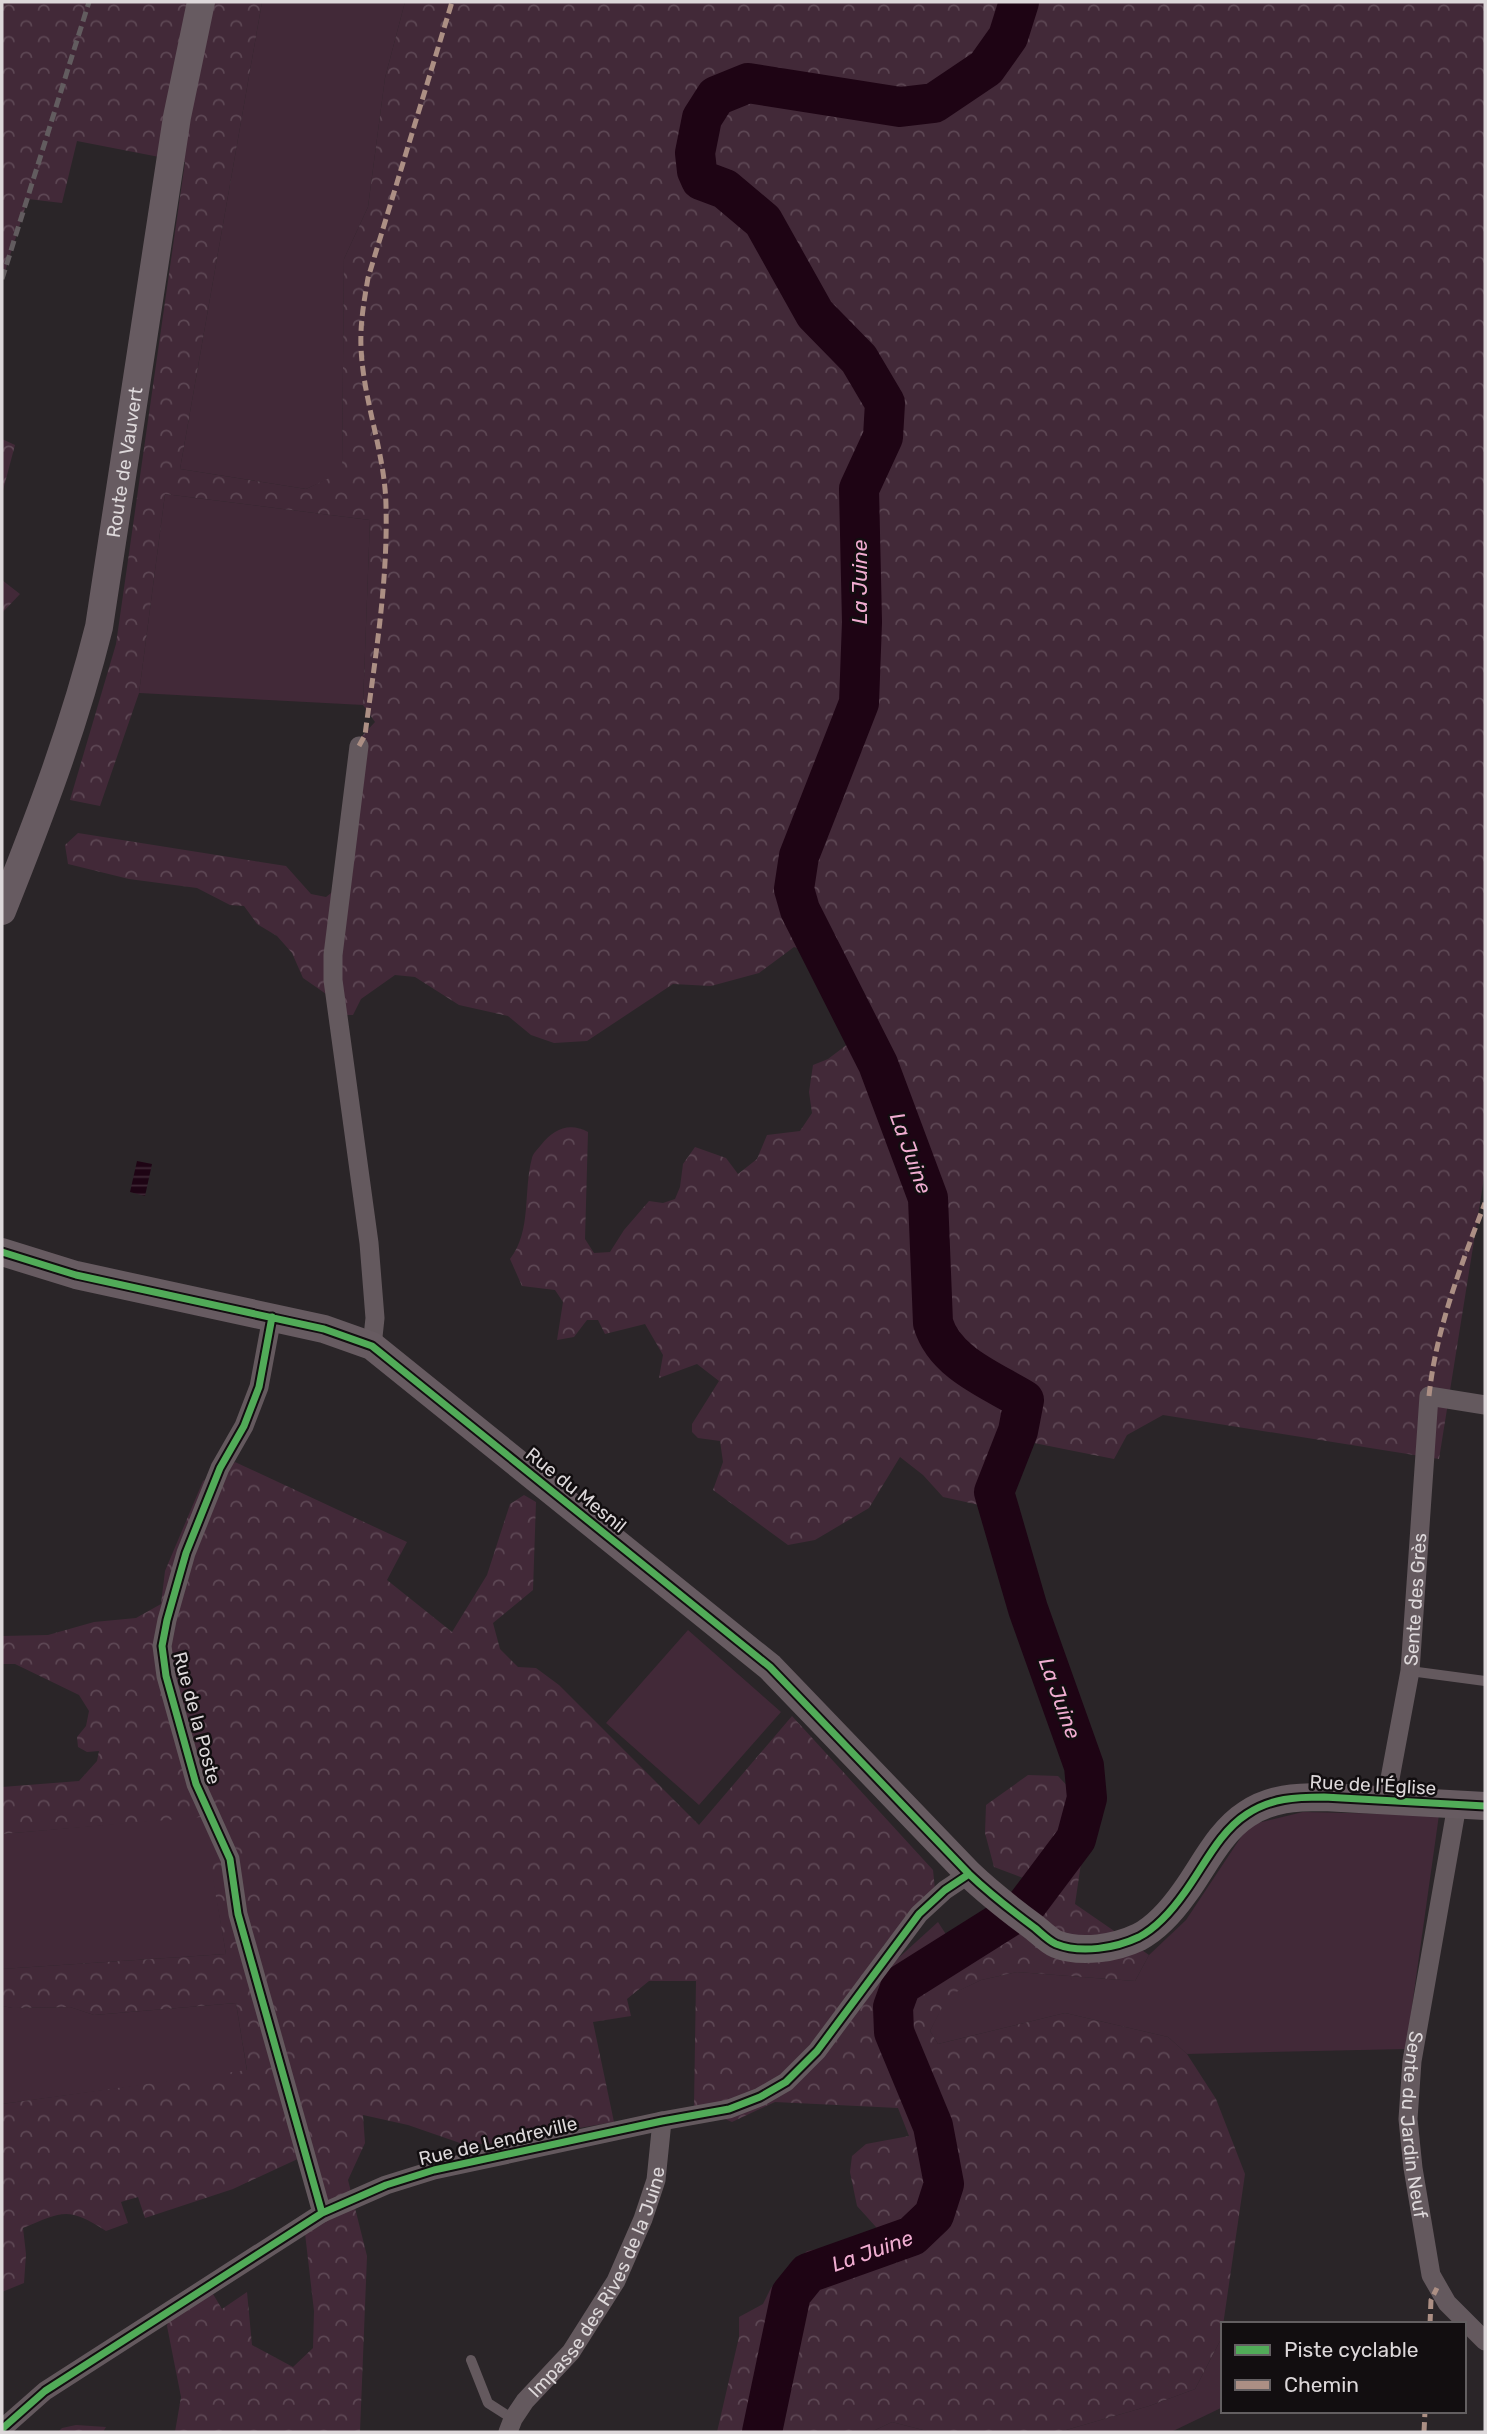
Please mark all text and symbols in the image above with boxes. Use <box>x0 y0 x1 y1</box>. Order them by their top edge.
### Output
street label: Route de Vauvert <box>101 385 147 539</box>
water label: La Juine <box>847 539 872 624</box>
water label: La Juine <box>885 1109 937 1197</box>
street label: Rue du Mesnil <box>521 1442 631 1538</box>
street label: Sente des Grès <box>1399 1532 1431 1667</box>
street label: Rue de la Poste <box>168 1649 226 1787</box>
water label: La Juine <box>1034 1654 1086 1742</box>
street label: Rue de l'Église <box>1309 1770 1437 1800</box>
street label: Sente du Jardin Neuf <box>1396 2029 1433 2221</box>
street label: Rue de Lendreville <box>416 2112 580 2170</box>
street label: Impasse des Rives de la Juine <box>523 2166 669 2402</box>
water label: La Juine <box>828 2224 916 2276</box>
legend <box>1221 2322 1466 2413</box>
text: Piste cyclable <box>1284 2337 1419 2362</box>
text: Chemin <box>1284 2372 1359 2397</box>

